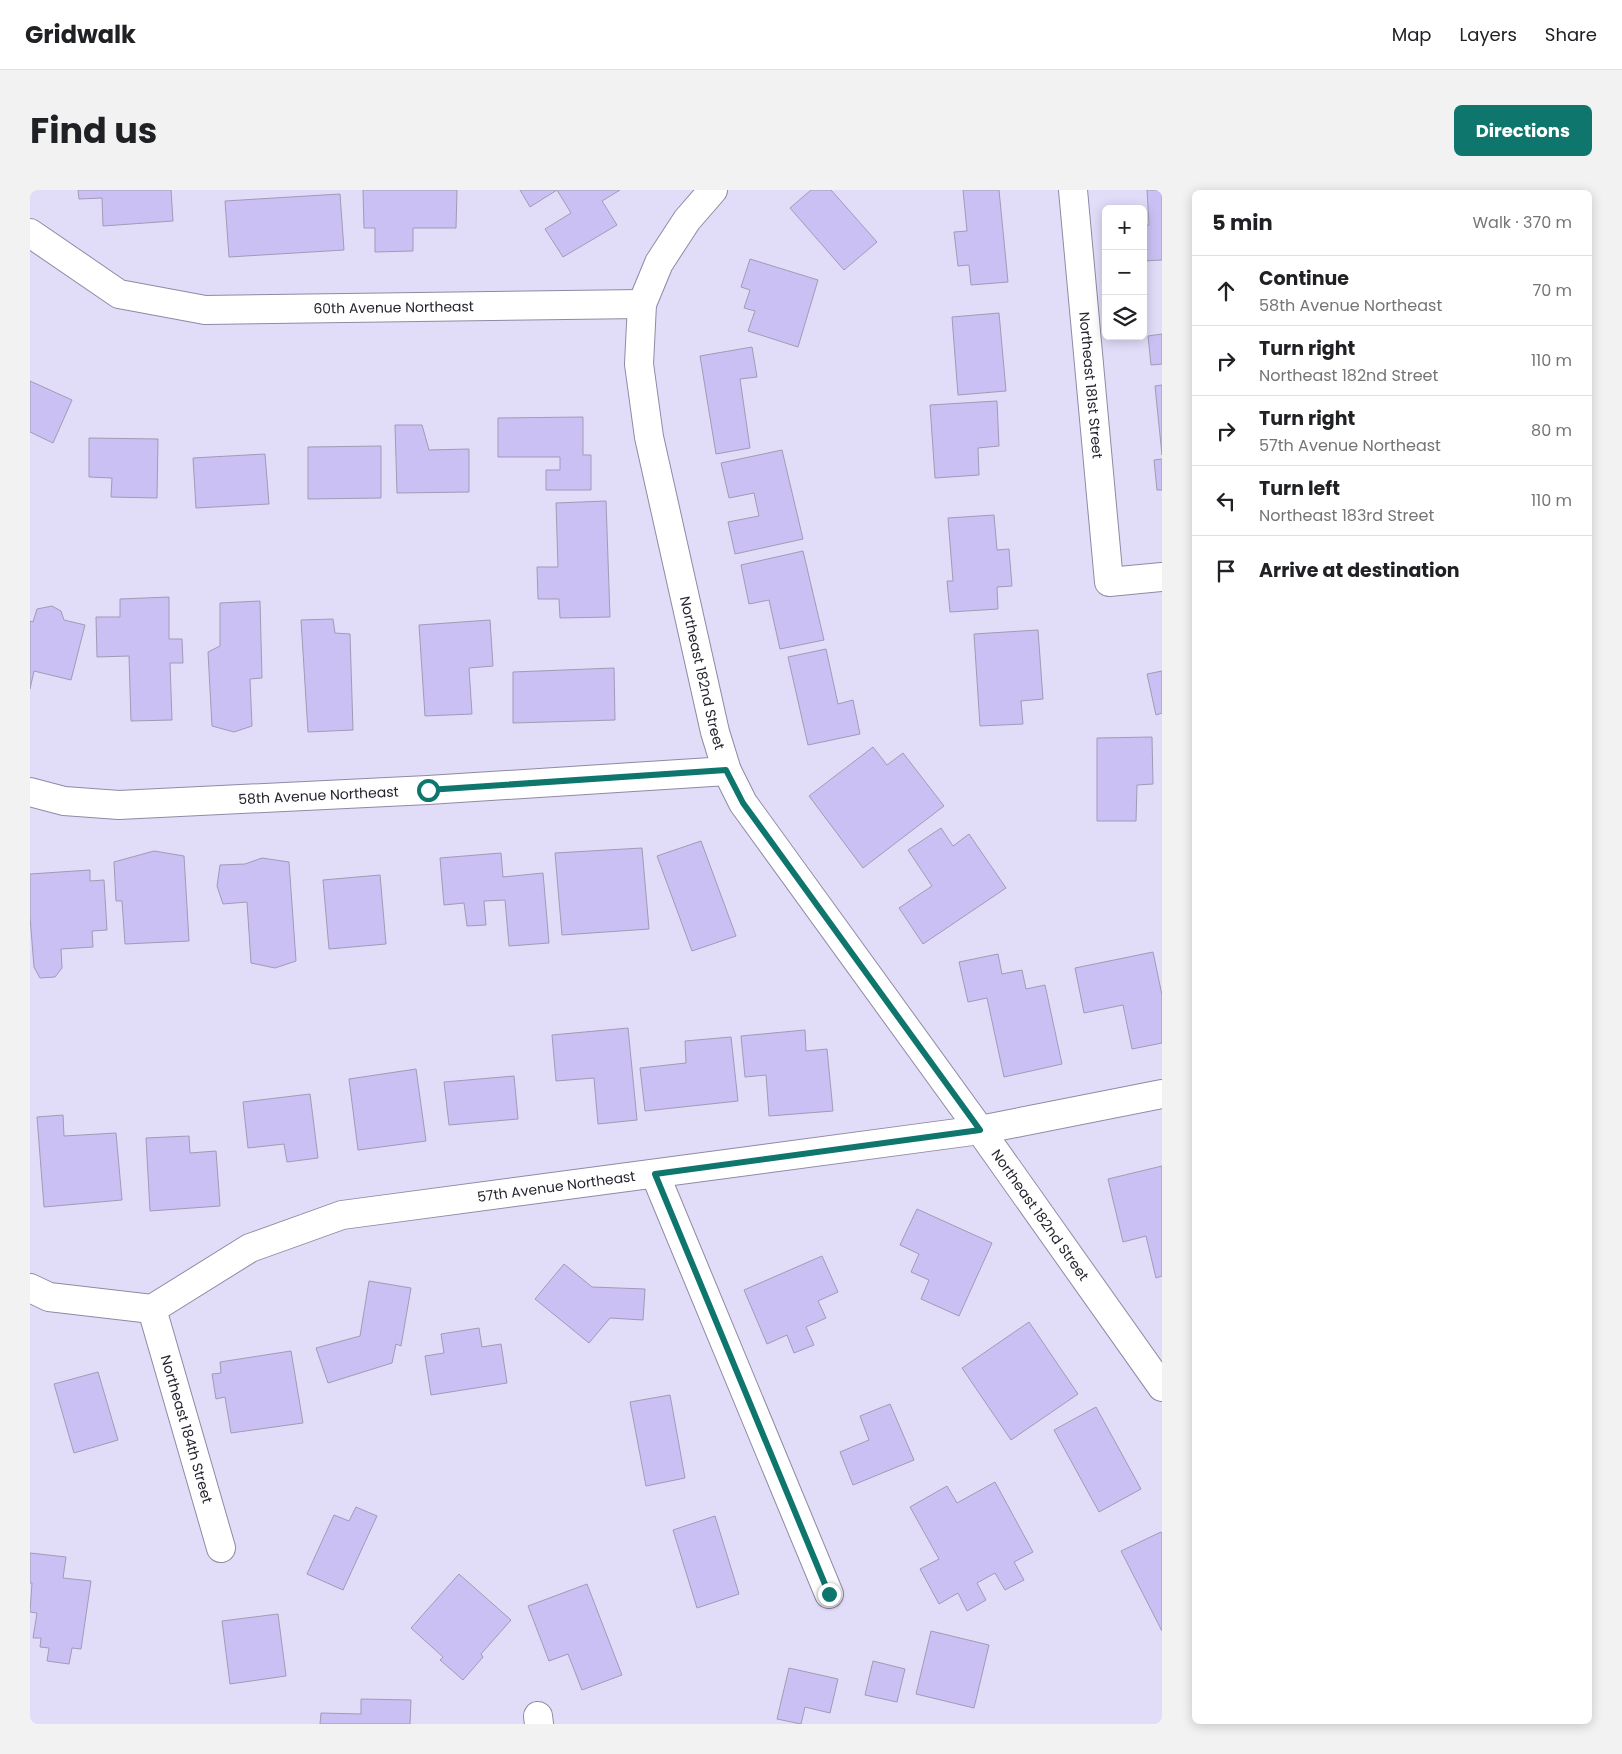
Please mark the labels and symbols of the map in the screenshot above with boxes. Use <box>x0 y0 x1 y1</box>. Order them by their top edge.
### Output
street label: 60th Avenue Northeast <box>313 296 474 319</box>
street label: Northeast 181st Street <box>1074 311 1108 460</box>
street label: Northeast 182nd Street <box>675 594 730 752</box>
route start <box>417 779 440 802</box>
street label: 58th Avenue Northeast <box>238 781 399 809</box>
street label: Northeast 182nd Street <box>987 1145 1094 1285</box>
street label: 57th Avenue Northeast <box>476 1166 637 1207</box>
street label: Northeast 184th Street <box>156 1353 218 1506</box>
route end <box>818 1583 841 1606</box>

